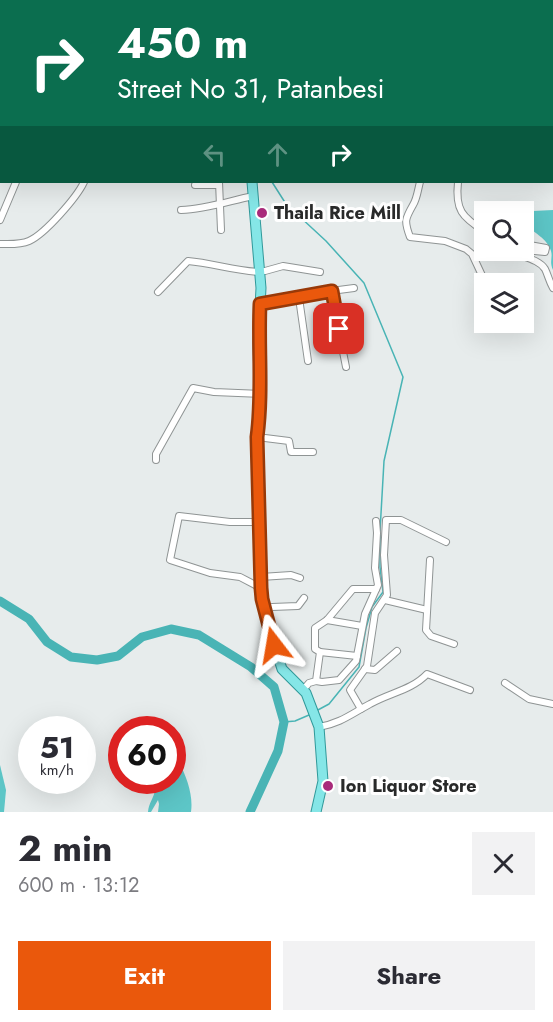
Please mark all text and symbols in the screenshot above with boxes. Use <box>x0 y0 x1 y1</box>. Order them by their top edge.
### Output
text: 450 m <box>117 13 248 74</box>
icon: right <box>18 24 96 102</box>
text: Street No 31, Patanbesi <box>117 69 384 108</box>
icon: left <box>198 138 231 171</box>
icon: ahead <box>261 138 294 171</box>
icon: right <box>324 138 357 171</box>
place label: Thaila Rice Mill <box>274 200 401 226</box>
map controls <box>474 201 534 333</box>
button: search <box>474 201 534 261</box>
marker: Thaila Rice Mill <box>255 206 269 220</box>
button: layers <box>474 273 534 333</box>
pin <box>313 303 364 354</box>
icon: arrive <box>322 312 355 345</box>
position arrow <box>242 613 306 677</box>
speed limit sign: 60 <box>108 716 186 794</box>
text: 51 <box>40 726 74 769</box>
text: km/h <box>40 759 74 781</box>
place label: Ion Liquor Store <box>340 773 477 799</box>
marker: Ion Liquor Store <box>321 779 335 793</box>
text: 2 min <box>18 822 113 874</box>
button: close <box>472 832 535 895</box>
text: 600 m · 13:12 <box>18 871 139 900</box>
button: Exit <box>18 941 271 1010</box>
button: Share <box>283 941 535 1010</box>

